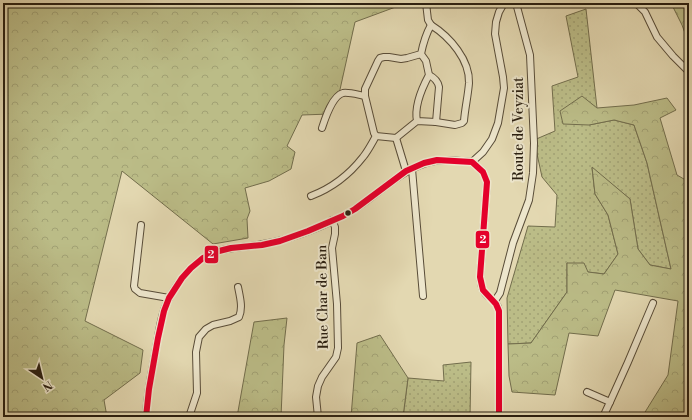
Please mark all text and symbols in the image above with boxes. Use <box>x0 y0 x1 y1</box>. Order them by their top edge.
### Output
street label: Route de Veyziat <box>510 77 528 181</box>
unlabelled marker <box>343 208 353 218</box>
line badge: 2 <box>475 230 490 249</box>
text: 2 <box>480 233 487 247</box>
street label: Rue Char de Ban <box>313 244 333 350</box>
line badge: 2 <box>204 245 219 264</box>
text: 2 <box>208 248 215 262</box>
north arrow <box>22 358 62 398</box>
text: N <box>39 377 55 394</box>

